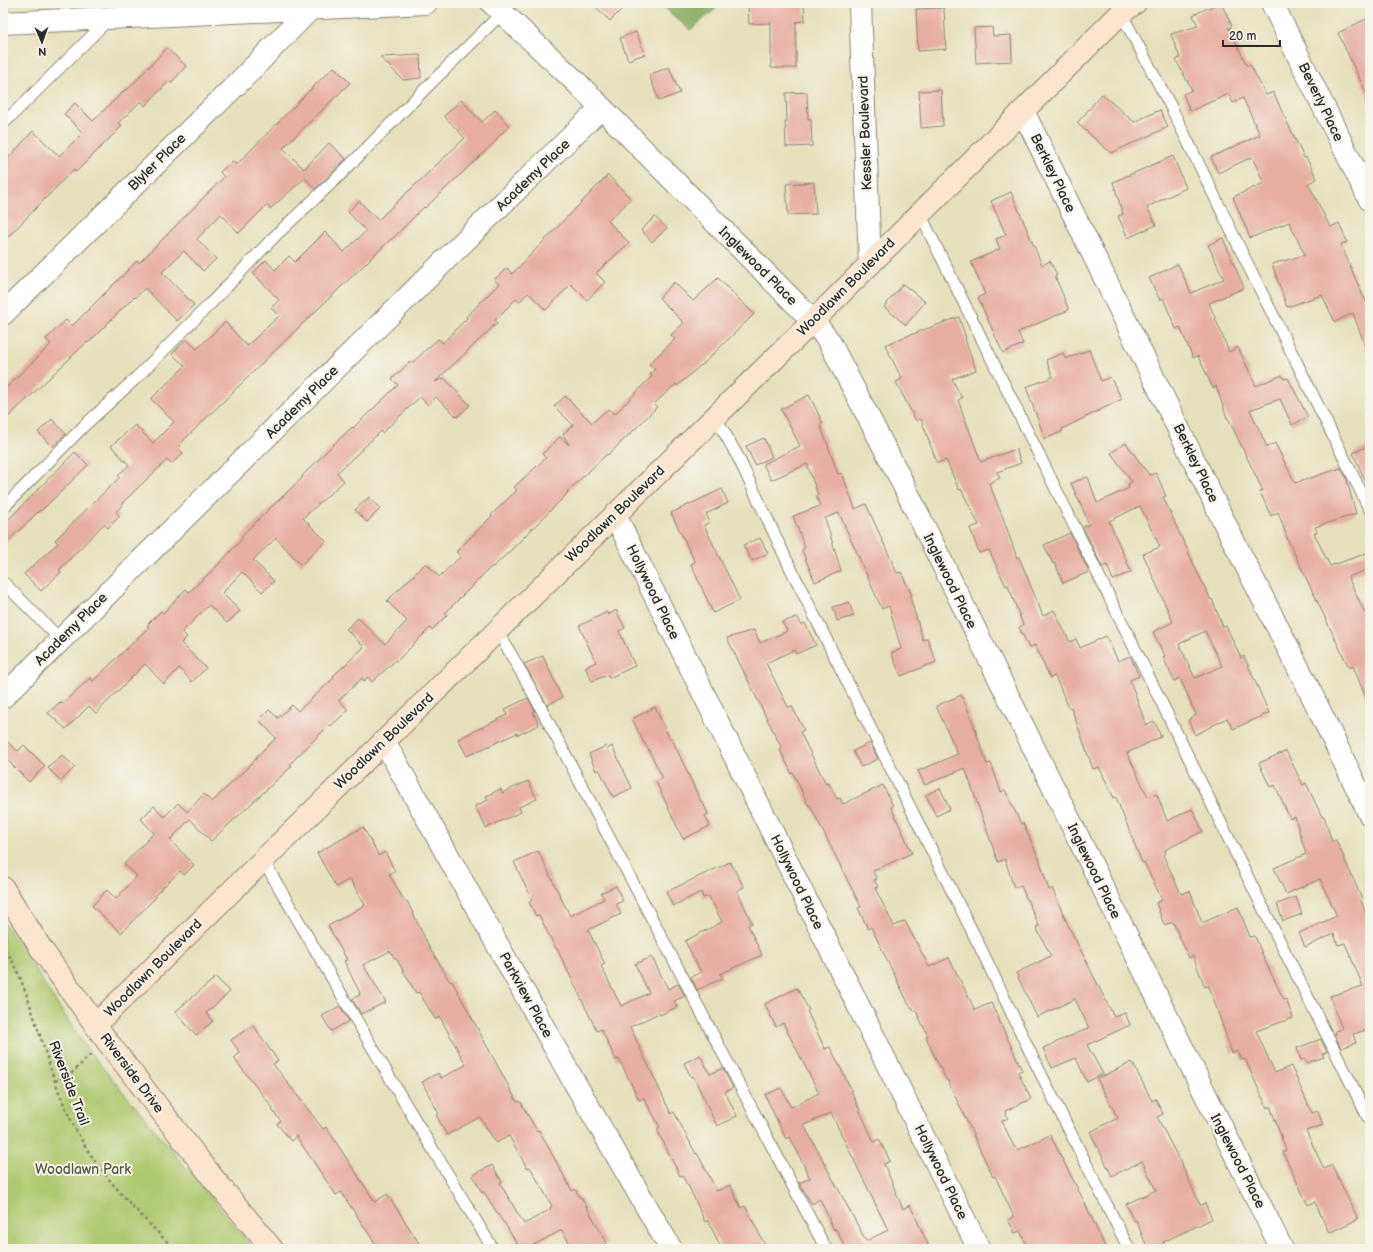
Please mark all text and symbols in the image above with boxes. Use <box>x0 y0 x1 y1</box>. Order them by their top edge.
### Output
north arrow <box>22 22 62 62</box>
scale bar <box>1223 22 1280 48</box>
text: 20 m <box>1229 29 1256 44</box>
text: N <box>38 45 47 58</box>
street label: Beverly Place <box>1295 60 1347 144</box>
street label: Kessler Boulevard <box>854 75 876 191</box>
street label: Blyler Place <box>125 130 189 194</box>
street label: Berkley Place <box>1027 131 1079 215</box>
street label: Academy Place <box>492 135 574 215</box>
street label: Inglewood Place <box>715 223 801 309</box>
street label: Woodlawn Boulevard <box>793 234 899 340</box>
street label: Academy Place <box>262 362 342 442</box>
street label: Berkley Place <box>1170 421 1222 505</box>
street label: Woodlawn Boulevard <box>562 462 668 566</box>
street label: Inglewood Place <box>920 530 980 632</box>
street label: Hollywood Place <box>623 542 683 642</box>
street label: Academy Place <box>31 589 111 669</box>
street label: Woodlawn Boulevard <box>331 689 437 793</box>
street label: Inglewood Place <box>1064 820 1124 922</box>
street label: Hollywood Place <box>767 832 827 932</box>
street label: Woodlawn Boulevard <box>100 915 206 1021</box>
street label: Parkview Place <box>496 949 556 1041</box>
street label: Riverside Drive <box>96 1030 168 1116</box>
street label: Riverside Trail <box>45 1038 93 1128</box>
street label: Inglewood Place <box>1207 1111 1269 1211</box>
street label: Hollywood Place <box>911 1122 971 1222</box>
park label: Woodlawn Park <box>35 1161 131 1178</box>

